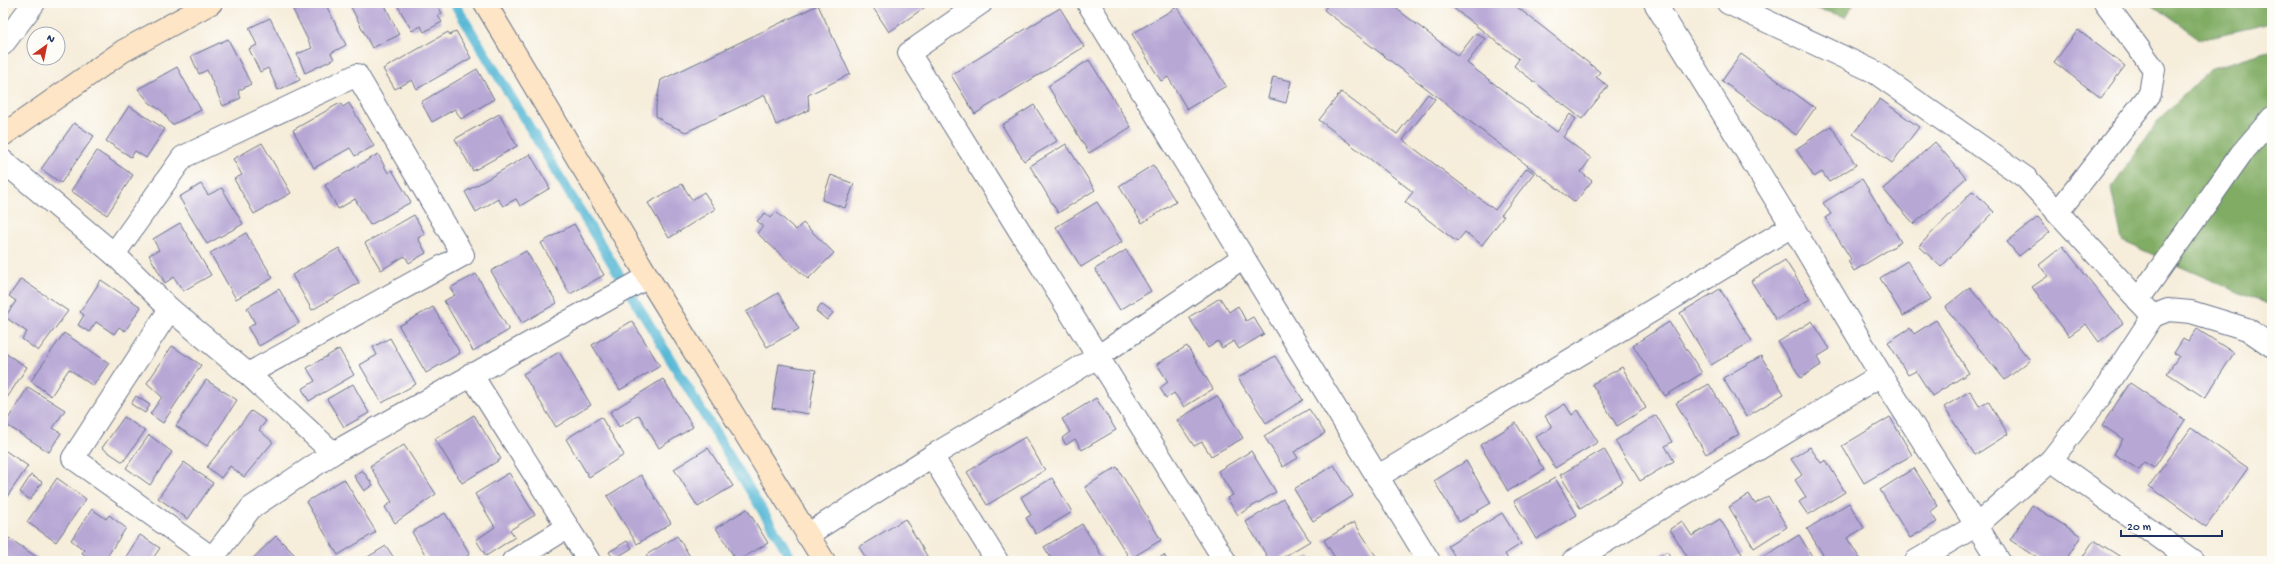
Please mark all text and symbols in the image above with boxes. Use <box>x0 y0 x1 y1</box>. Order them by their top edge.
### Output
north arrow <box>26 26 66 66</box>
text: N <box>44 32 57 46</box>
scale bar <box>2121 512 2222 538</box>
text: 20 m <box>2127 521 2152 535</box>

